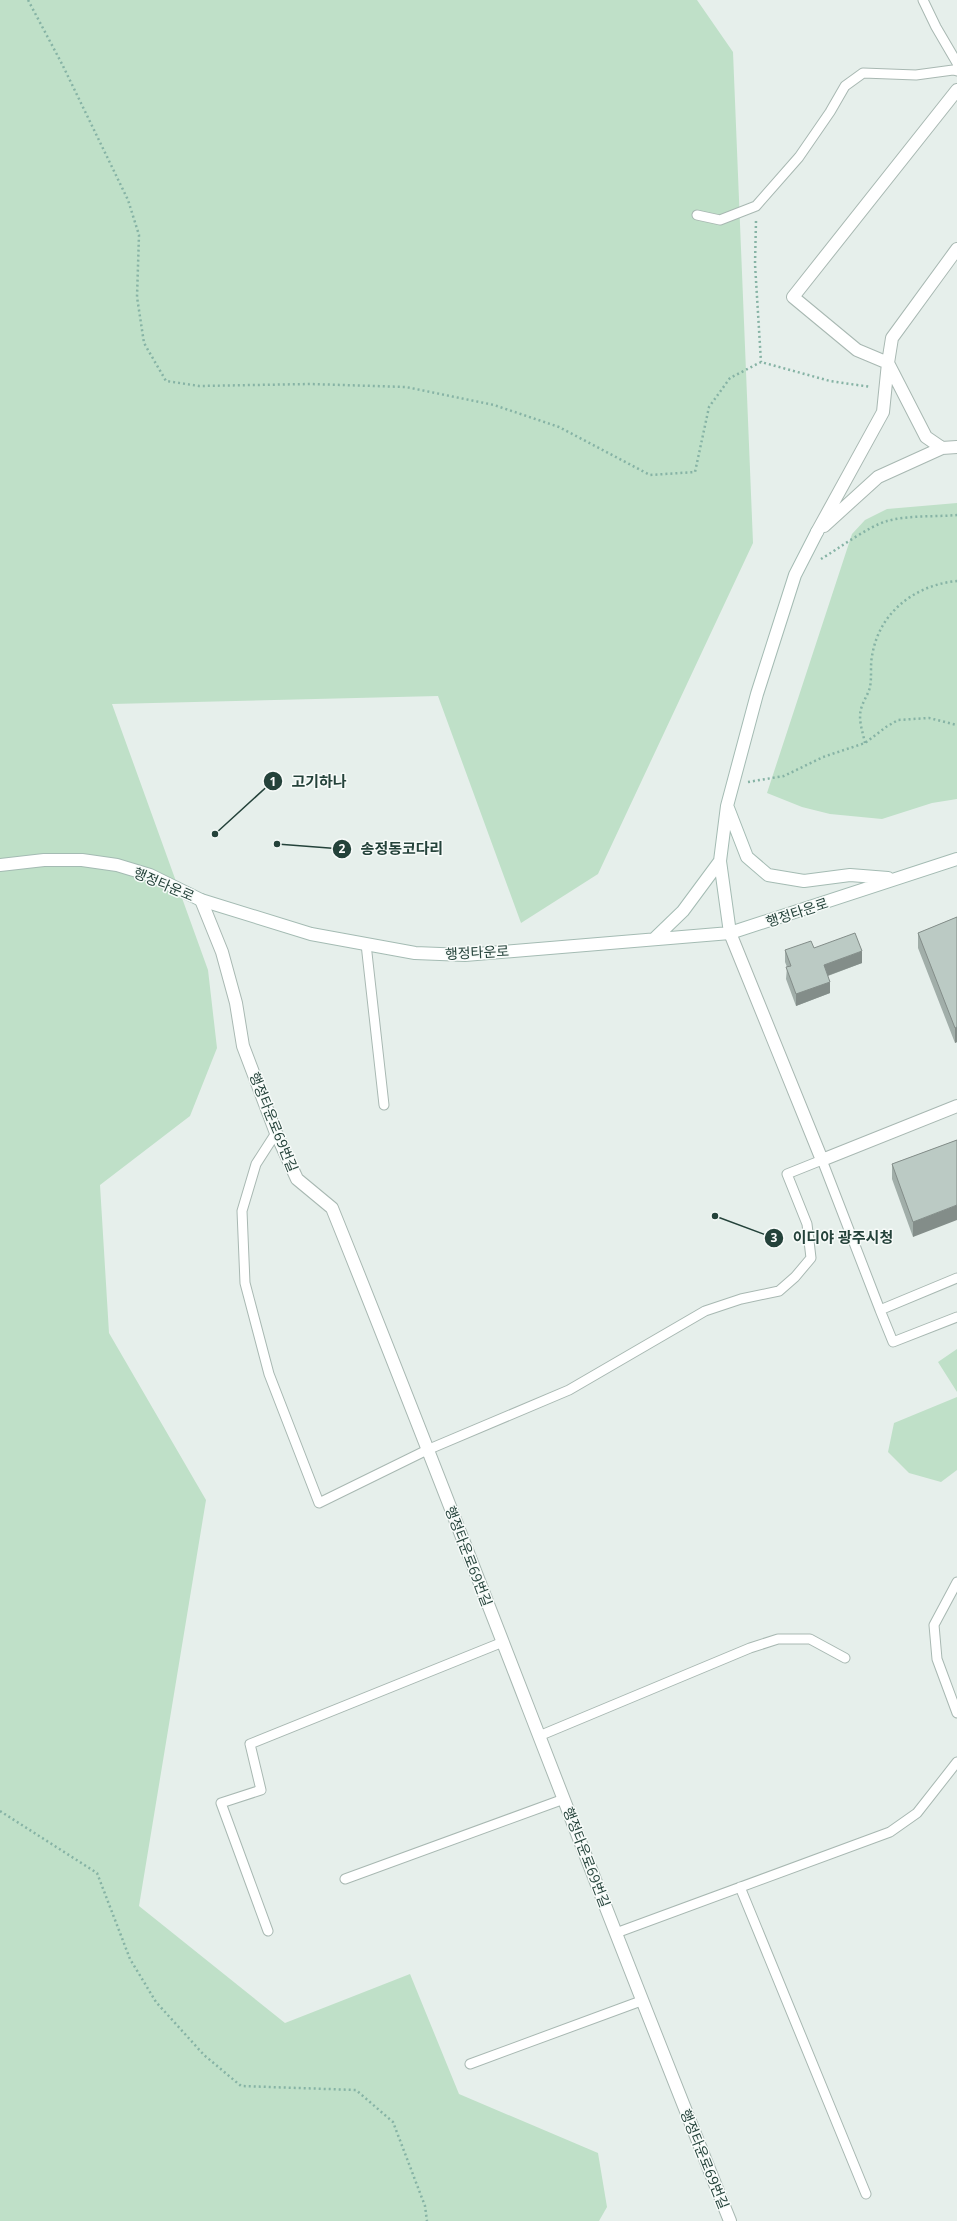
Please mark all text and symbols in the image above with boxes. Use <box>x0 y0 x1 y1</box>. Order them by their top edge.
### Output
callout: 고기하나 <box>263 768 354 795</box>
text: 고기하나 <box>291 771 347 791</box>
text: 1 <box>270 773 276 790</box>
callout: 송정동코다리 <box>332 835 451 862</box>
text: 송정동코다리 <box>361 838 443 858</box>
text: 2 <box>339 840 346 857</box>
street label: 행정타운로 <box>131 863 197 905</box>
street label: 행정타운로 <box>763 893 831 931</box>
street label: 행정타운로 <box>444 941 510 963</box>
street label: 행정타운로69번길 <box>245 1069 303 1175</box>
callout: 이디야 광주시청 <box>764 1225 901 1252</box>
text: 이디야 광주시청 <box>793 1227 893 1247</box>
text: 3 <box>771 1229 778 1246</box>
street label: 행정타운로69번길 <box>441 1503 497 1609</box>
street label: 행정타운로69번길 <box>559 1804 615 1910</box>
street label: 행정타운로69번길 <box>676 2106 734 2212</box>

